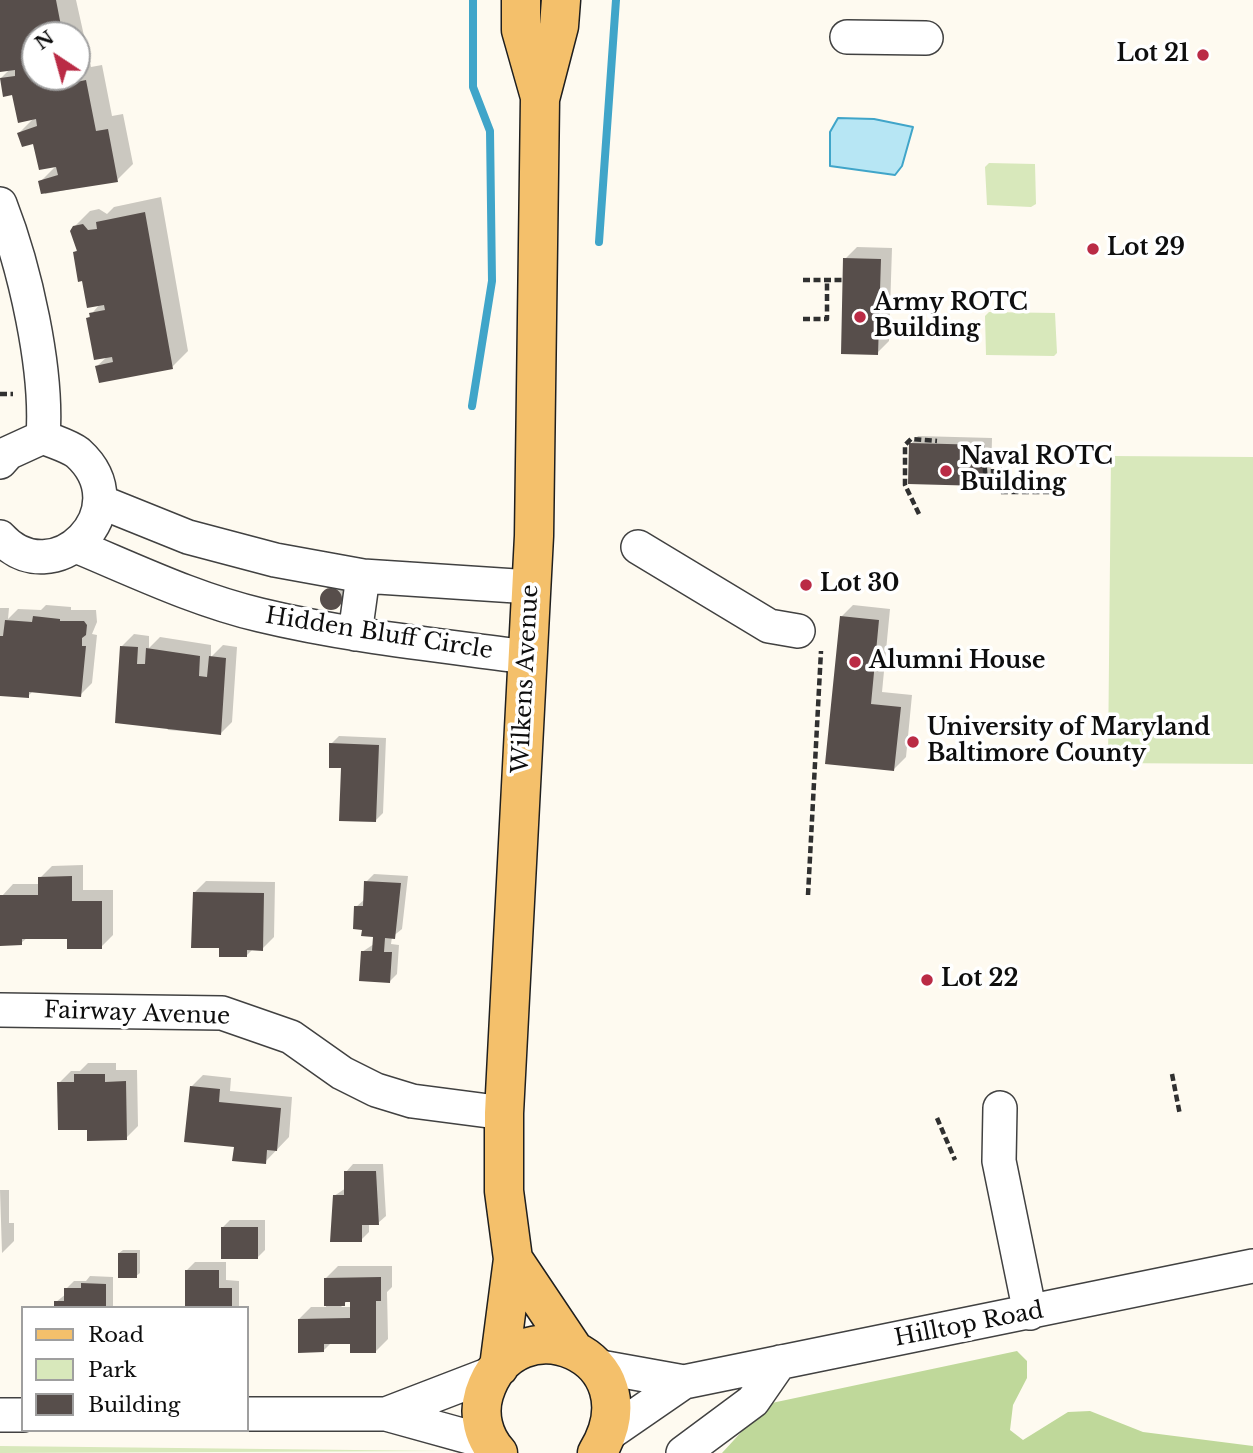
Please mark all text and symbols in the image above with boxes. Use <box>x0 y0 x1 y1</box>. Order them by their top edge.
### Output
north arrow <box>21 21 91 91</box>
text: N <box>31 26 59 55</box>
place label: Lot 21 <box>1117 41 1189 69</box>
marker: Lot 21 <box>1195 47 1211 63</box>
place label: Lot 29 <box>1107 235 1185 263</box>
marker: Lot 29 <box>1085 241 1101 257</box>
place label: Army ROTC Building <box>874 290 1028 344</box>
marker: Army ROTC Building <box>852 309 868 325</box>
place label: Naval ROTC Building <box>960 444 1113 498</box>
marker: Naval ROTC Building <box>938 463 954 479</box>
place label: Lot 30 <box>820 571 899 599</box>
marker: Lot 30 <box>798 577 814 593</box>
street label: Wilkens Avenue <box>507 584 545 774</box>
street label: Hidden Bluff Circle <box>263 602 495 666</box>
place label: Alumni House <box>869 648 1046 676</box>
marker: Alumni House <box>847 654 863 670</box>
place label: University of Maryland Baltimore County <box>927 715 1210 769</box>
marker: University of Maryland Baltimore County <box>905 734 921 750</box>
place label: Lot 22 <box>941 966 1018 994</box>
marker: Lot 22 <box>919 972 935 988</box>
street label: Fairway Avenue <box>43 997 231 1031</box>
street label: Hilltop Road <box>892 1297 1046 1353</box>
legend <box>21 1306 248 1432</box>
text: Road <box>88 1322 144 1348</box>
text: Park <box>88 1357 137 1383</box>
text: Building <box>88 1392 180 1418</box>

